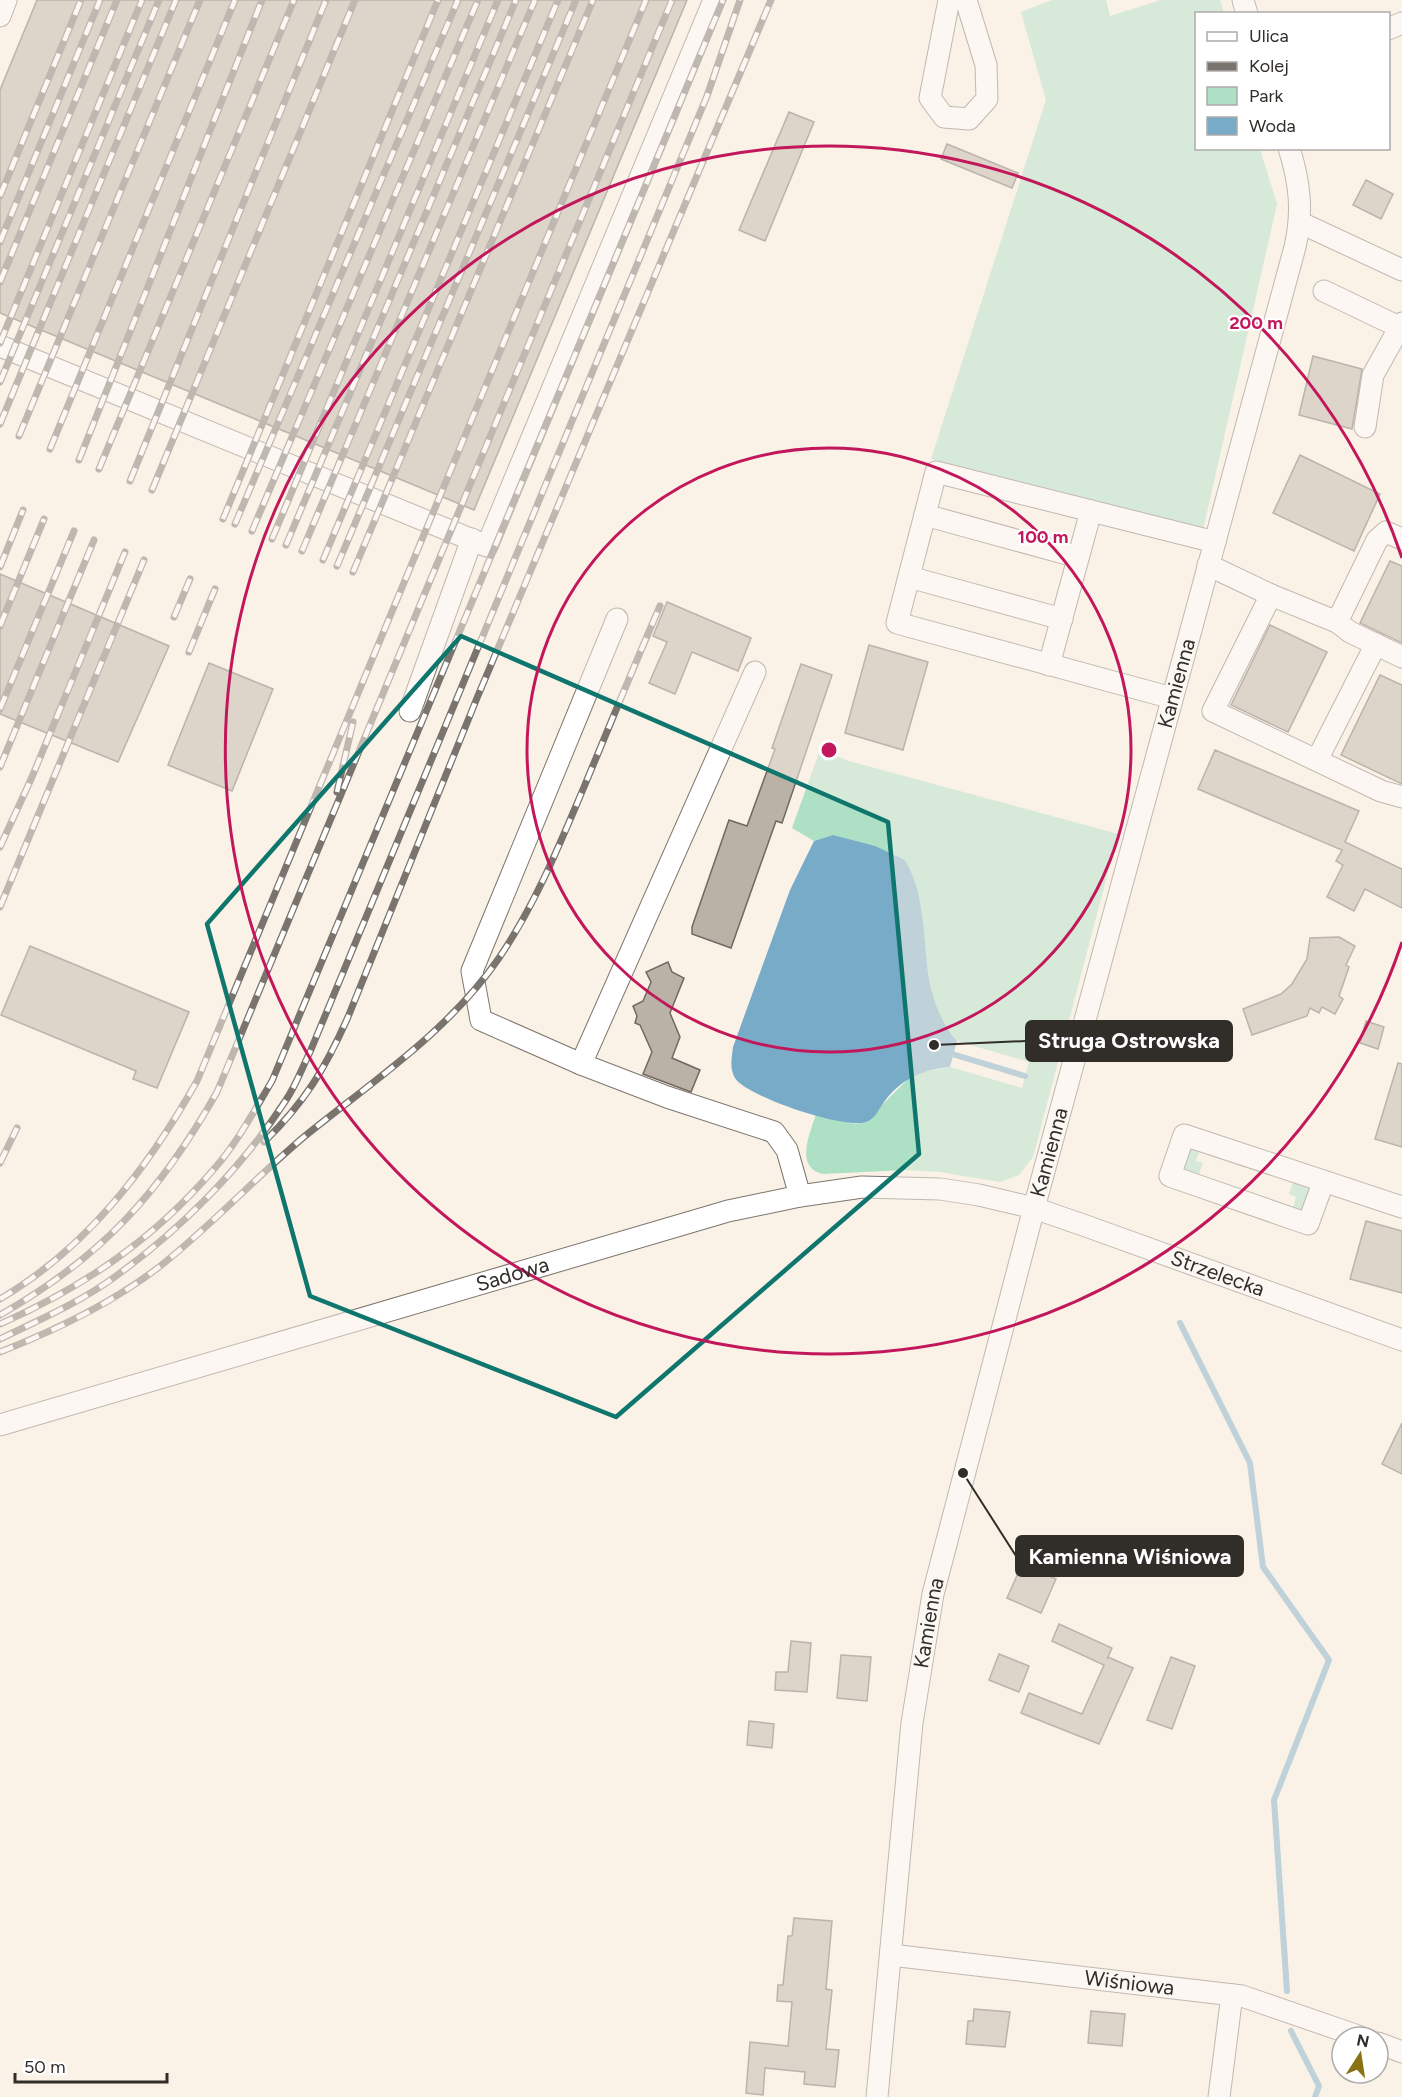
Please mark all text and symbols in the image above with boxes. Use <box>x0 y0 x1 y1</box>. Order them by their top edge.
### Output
legend <box>1195 12 1390 150</box>
text: Ulica <box>1249 25 1289 47</box>
text: Kolej <box>1249 55 1289 77</box>
text: Park <box>1249 85 1284 107</box>
text: Woda <box>1249 115 1296 137</box>
text: 200 m <box>1229 312 1283 334</box>
text: 100 m <box>1018 526 1068 548</box>
street label: Kamienna <box>1152 636 1200 731</box>
centre of rings <box>819 740 839 760</box>
callout: Struga Ostrowska <box>1026 1021 1232 1061</box>
text: Struga Ostrowska <box>1038 1027 1220 1054</box>
street label: Kamienna <box>1025 1105 1073 1200</box>
street label: Strzelecka <box>1168 1245 1268 1301</box>
street label: Sadowa <box>473 1251 552 1296</box>
callout: Kamienna Wiśniowa <box>1016 1536 1243 1576</box>
text: Kamienna Wiśniowa <box>1028 1543 1232 1570</box>
street label: Kamienna <box>908 1575 949 1670</box>
street label: Wiśniowa <box>1083 1965 1176 2000</box>
north arrow <box>1330 2025 1390 2085</box>
text: N <box>1355 2030 1371 2051</box>
scale bar <box>15 2046 166 2084</box>
text: 50 m <box>24 2056 66 2078</box>

